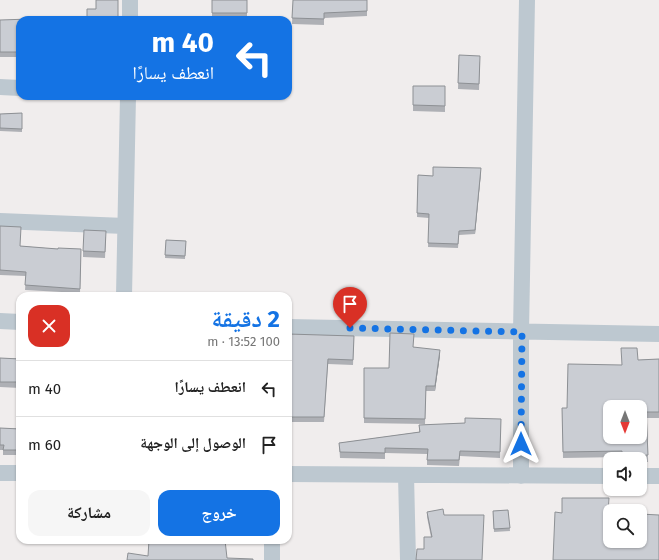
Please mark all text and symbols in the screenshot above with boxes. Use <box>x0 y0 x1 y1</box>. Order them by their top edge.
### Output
text: 40 m <box>151 26 214 59</box>
icon: left <box>228 32 280 84</box>
text: انعطف يسارًا <box>133 62 214 84</box>
pin <box>333 287 367 328</box>
icon: arrive <box>339 293 361 315</box>
button: close <box>28 305 70 347</box>
text: 2 دقيقة <box>211 305 280 333</box>
text: 100 m · 13:52 <box>207 334 280 349</box>
text: انعطف يسارًا <box>174 378 246 396</box>
icon: left <box>258 378 280 400</box>
text: 40 m <box>28 380 61 398</box>
north arrow <box>603 400 647 444</box>
map controls <box>603 400 647 548</box>
position arrow <box>500 423 542 465</box>
text: الوصول إلى الوجهة <box>140 434 246 452</box>
icon: arrive <box>258 434 280 456</box>
text: 60 m <box>28 436 61 454</box>
button: sound <box>603 452 647 496</box>
button: مشاركة <box>28 490 150 536</box>
button: خروج <box>158 490 280 536</box>
button: search <box>603 504 647 548</box>

